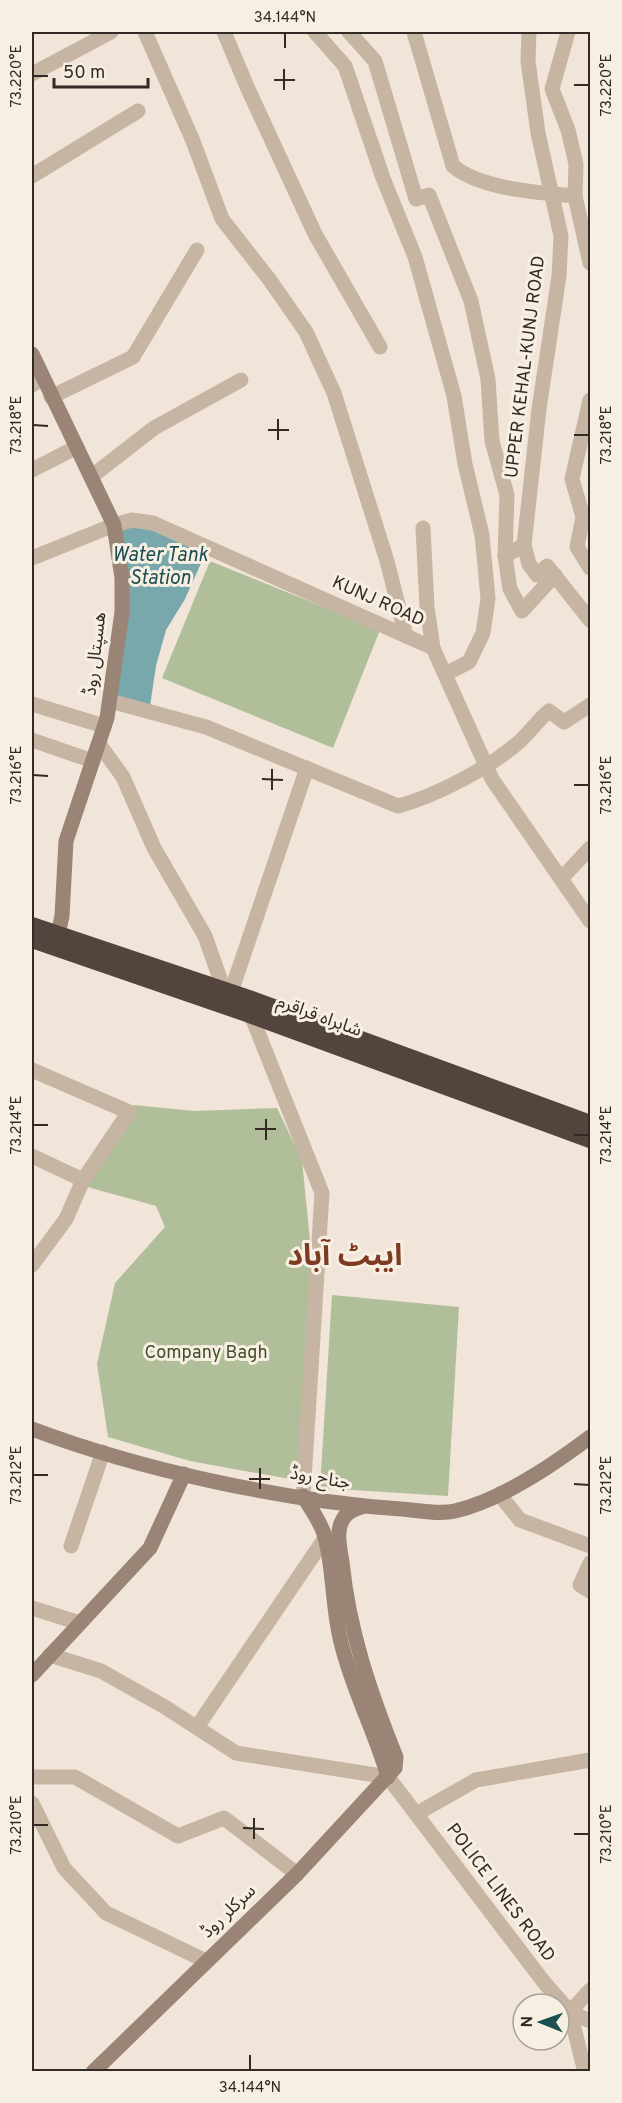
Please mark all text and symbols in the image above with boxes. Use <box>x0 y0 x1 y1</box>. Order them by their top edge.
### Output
text: 34.144°N <box>254 9 316 28</box>
text: 73.220°E <box>8 44 27 108</box>
scale bar <box>54 51 148 89</box>
text: 73.220°E <box>598 53 617 117</box>
text: 50 m <box>63 62 105 85</box>
street label: UPPER KEHAL-KUNJ ROAD <box>501 254 551 480</box>
text: 73.218°E <box>8 395 27 455</box>
text: 73.218°E <box>598 405 617 465</box>
water label: Water Tank Station <box>112 543 209 592</box>
street label: KUNJ ROAD <box>328 571 428 633</box>
street label: ھسپتال روڈ <box>79 611 113 697</box>
text: 73.216°E <box>8 746 27 804</box>
text: 73.216°E <box>598 756 617 814</box>
street label: شاہراہ قراقرم <box>273 991 365 1044</box>
text: 73.214°E <box>8 1096 27 1154</box>
text: 73.214°E <box>598 1106 617 1164</box>
district label: ایبٹ آباد <box>288 1238 402 1276</box>
park label: Company Bagh <box>144 1342 268 1365</box>
text: 73.212°E <box>8 1445 27 1505</box>
text: 73.212°E <box>598 1455 617 1515</box>
street label: جناح روڈ <box>288 1462 352 1496</box>
text: 73.210°E <box>8 1795 27 1855</box>
text: 73.210°E <box>598 1804 617 1864</box>
street label: POLICE LINES ROAD <box>440 1819 560 1967</box>
street label: سرکلر روڈ <box>197 1880 261 1944</box>
north arrow <box>511 1992 571 2052</box>
text: N <box>518 2016 538 2028</box>
text: 34.144°N <box>219 2079 281 2098</box>

